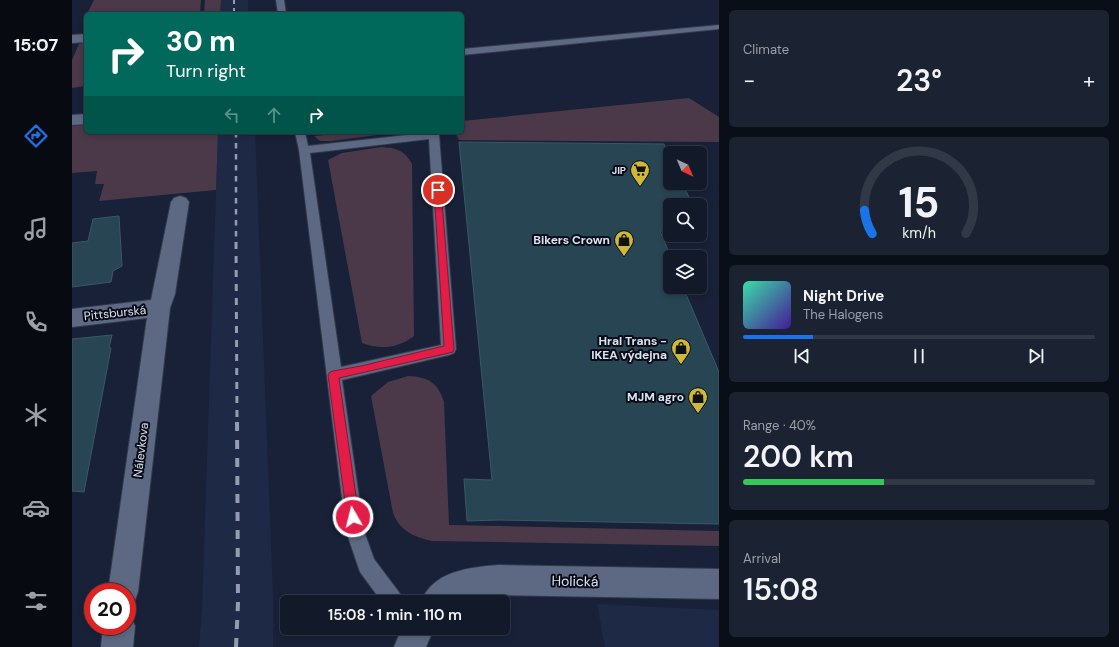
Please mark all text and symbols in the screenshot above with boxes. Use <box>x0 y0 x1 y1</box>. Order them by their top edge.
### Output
text: 30 m <box>166 23 236 60</box>
icon: right <box>100 28 152 80</box>
text: 15:07 <box>14 33 58 57</box>
text: Climate <box>743 41 789 58</box>
text: Turn right <box>166 59 246 83</box>
text: 23° <box>896 61 942 100</box>
text: − <box>743 66 755 95</box>
text: + <box>1083 66 1095 95</box>
icon: left <box>221 104 243 126</box>
icon: ahead <box>263 104 285 126</box>
icon: right <box>305 104 327 126</box>
icon: directions <box>22 122 50 150</box>
north arrow <box>663 146 707 190</box>
map controls <box>663 146 707 294</box>
supermarket icon: JIP <box>629 159 651 187</box>
place label: JIP <box>612 164 626 177</box>
pin <box>421 173 455 207</box>
text: 15 <box>898 176 940 230</box>
icon: arrive <box>427 179 449 201</box>
button: search <box>663 198 707 242</box>
icon: music <box>22 215 50 243</box>
text: km/h <box>902 224 936 242</box>
shop icon: Bikers Crown <box>613 229 635 257</box>
place label: Bikers Crown <box>533 232 610 248</box>
button: layers <box>663 250 707 294</box>
text: Night Drive <box>803 286 884 306</box>
street label: Pittsburská <box>83 302 147 324</box>
text: The Halogens <box>803 306 883 323</box>
icon: phone <box>22 308 50 336</box>
place label: Hral Trans - IKEA výdejna <box>591 333 667 363</box>
shop icon: Hral Trans - IKEA výdejna <box>670 337 692 365</box>
icon: previous <box>791 345 813 367</box>
icon: pause <box>908 345 930 367</box>
icon: next <box>1025 345 1047 367</box>
shop icon: MJM agro <box>687 386 709 414</box>
place label: MJM agro <box>627 389 684 405</box>
icon: climate <box>22 401 50 429</box>
text: Range · 40% <box>743 417 816 434</box>
street label: Nálevkova <box>130 422 152 478</box>
text: 200 km <box>743 437 854 476</box>
icon: car <box>22 494 50 522</box>
position arrow <box>332 496 374 538</box>
text: Arrival <box>743 550 781 567</box>
text: 15:08 <box>743 570 819 609</box>
street label: Holická <box>551 572 599 590</box>
speed limit sign: 20 <box>84 583 136 635</box>
icon: filters <box>22 587 50 615</box>
text: 15:08 · 1 min · 110 m <box>328 605 462 625</box>

